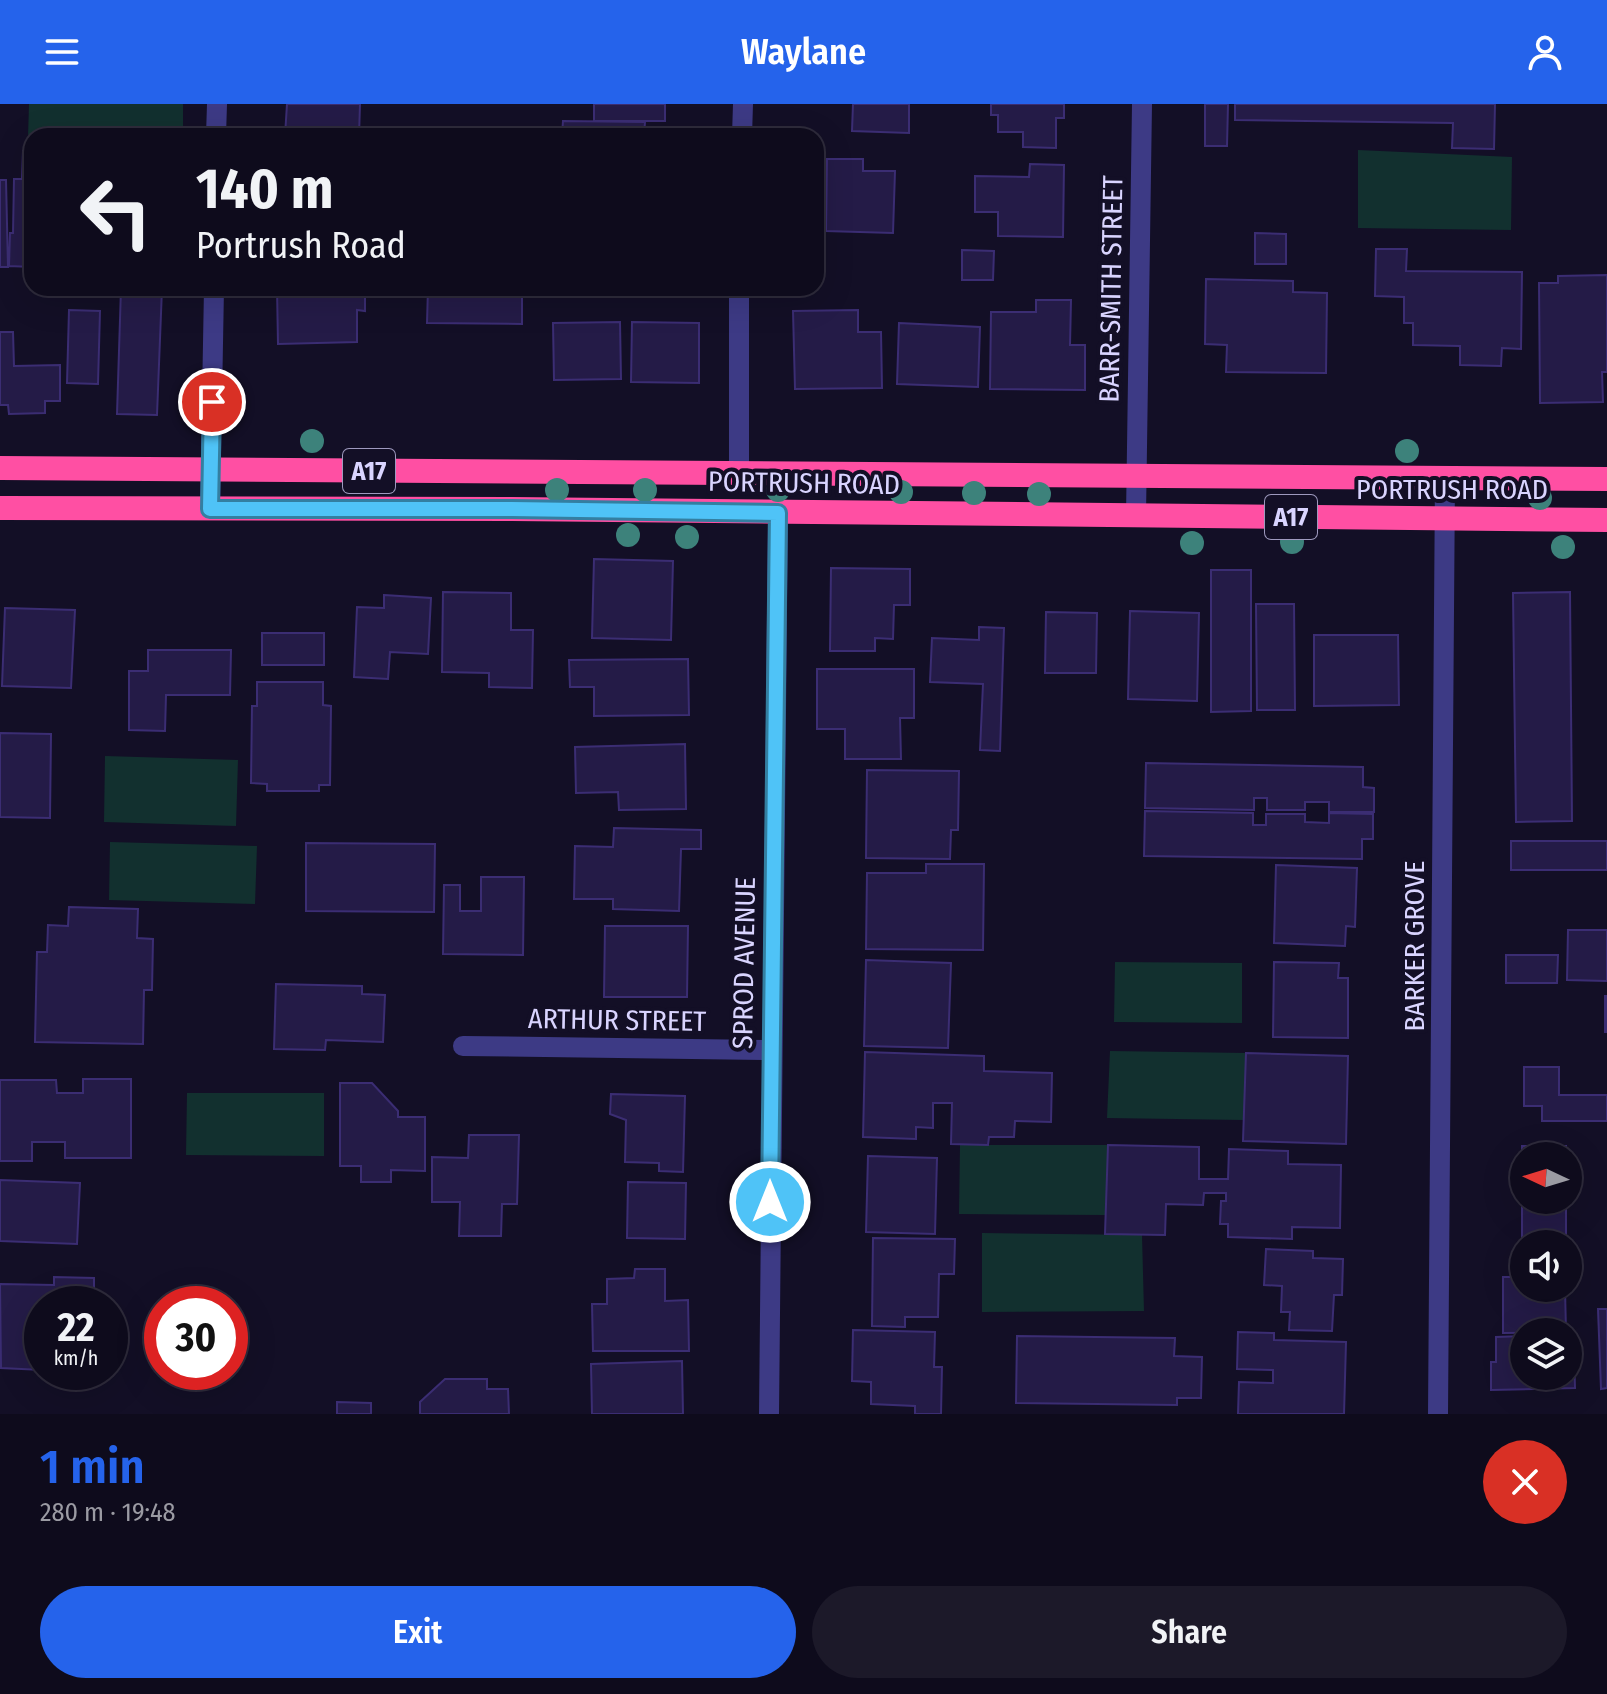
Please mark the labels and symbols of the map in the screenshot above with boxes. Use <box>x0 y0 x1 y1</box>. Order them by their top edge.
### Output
street label: BARR-SMITH STREET <box>1093 175 1129 403</box>
pin <box>178 368 246 436</box>
road number: A17 <box>343 449 395 493</box>
street label: PORTRUSH ROAD <box>708 465 900 501</box>
street label: PORTRUSH ROAD <box>1356 473 1548 506</box>
road number: A17 <box>1265 495 1317 539</box>
street label: BARKER GROVE <box>1398 861 1431 1031</box>
street label: SPROD AVENUE <box>726 877 762 1049</box>
street label: ARTHUR STREET <box>528 1002 707 1038</box>
north arrow <box>1510 1142 1582 1214</box>
position arrow <box>728 1160 812 1244</box>
speed limit sign: 30 <box>144 1286 248 1390</box>

